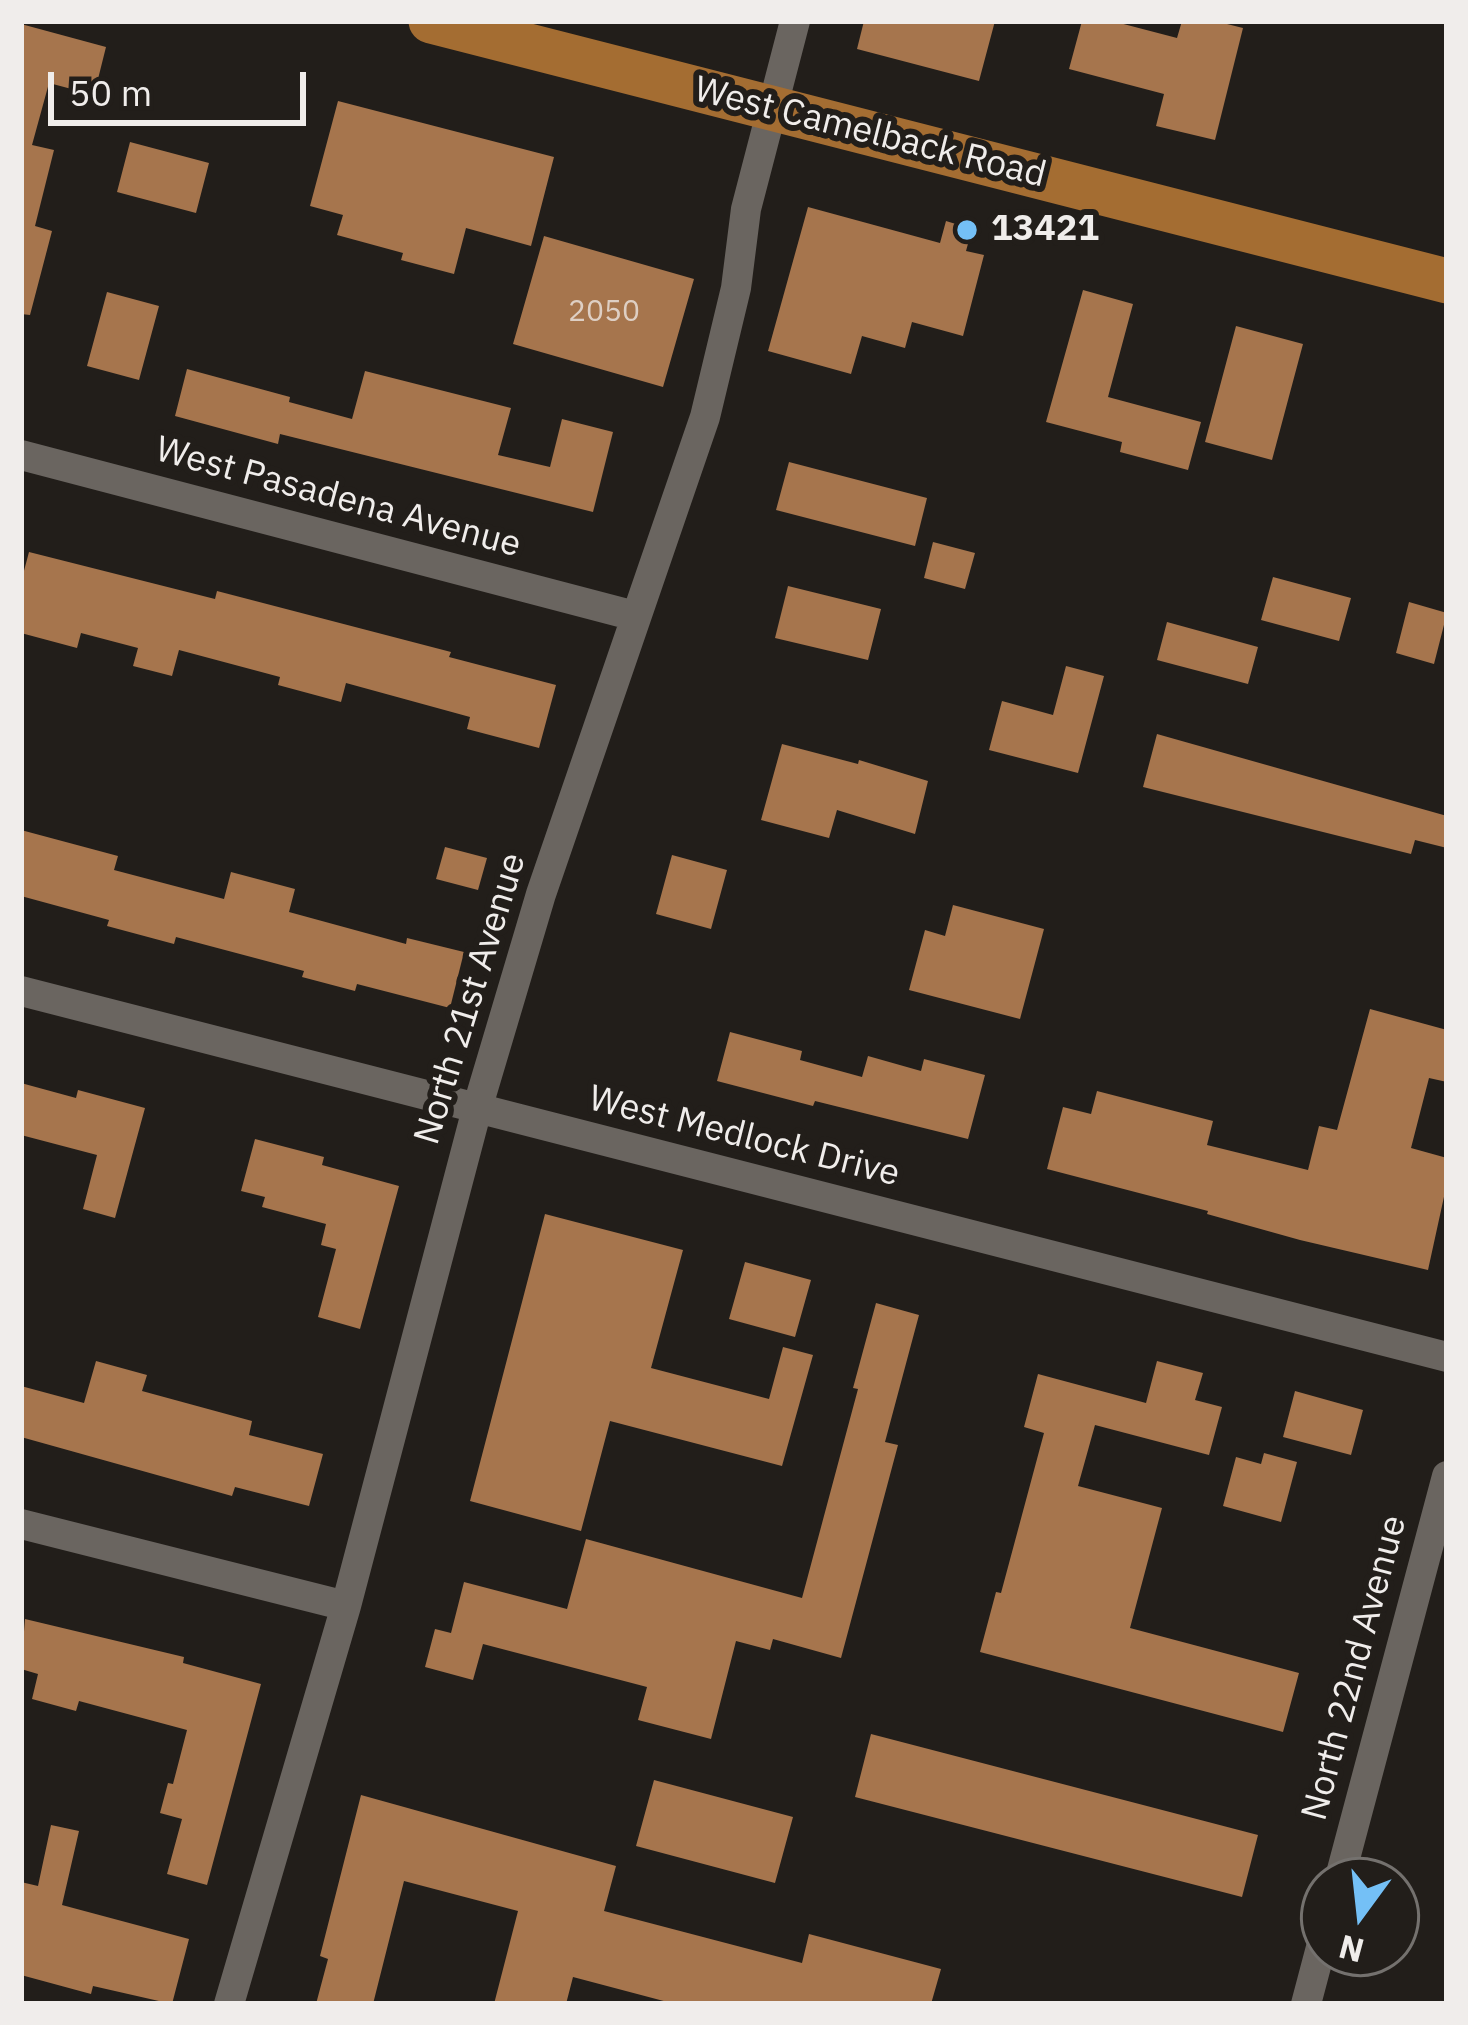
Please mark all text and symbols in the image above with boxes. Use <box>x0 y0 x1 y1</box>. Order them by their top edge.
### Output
scale bar <box>54 48 312 122</box>
street label: West Camelback Road <box>690 68 1050 198</box>
text: 50 m <box>69 69 152 116</box>
place label: 13421 <box>991 208 1099 252</box>
marker: 13421 <box>954 217 980 243</box>
house number: 2050 <box>568 294 640 330</box>
street label: West Pasadena Avenue <box>151 428 525 568</box>
street label: North 21st Avenue <box>406 848 536 1150</box>
street label: West Medlock Drive <box>584 1077 904 1197</box>
street label: North 22nd Avenue <box>1294 1511 1416 1825</box>
north arrow <box>1300 1857 1420 1977</box>
text: N <box>1334 1925 1368 1973</box>

